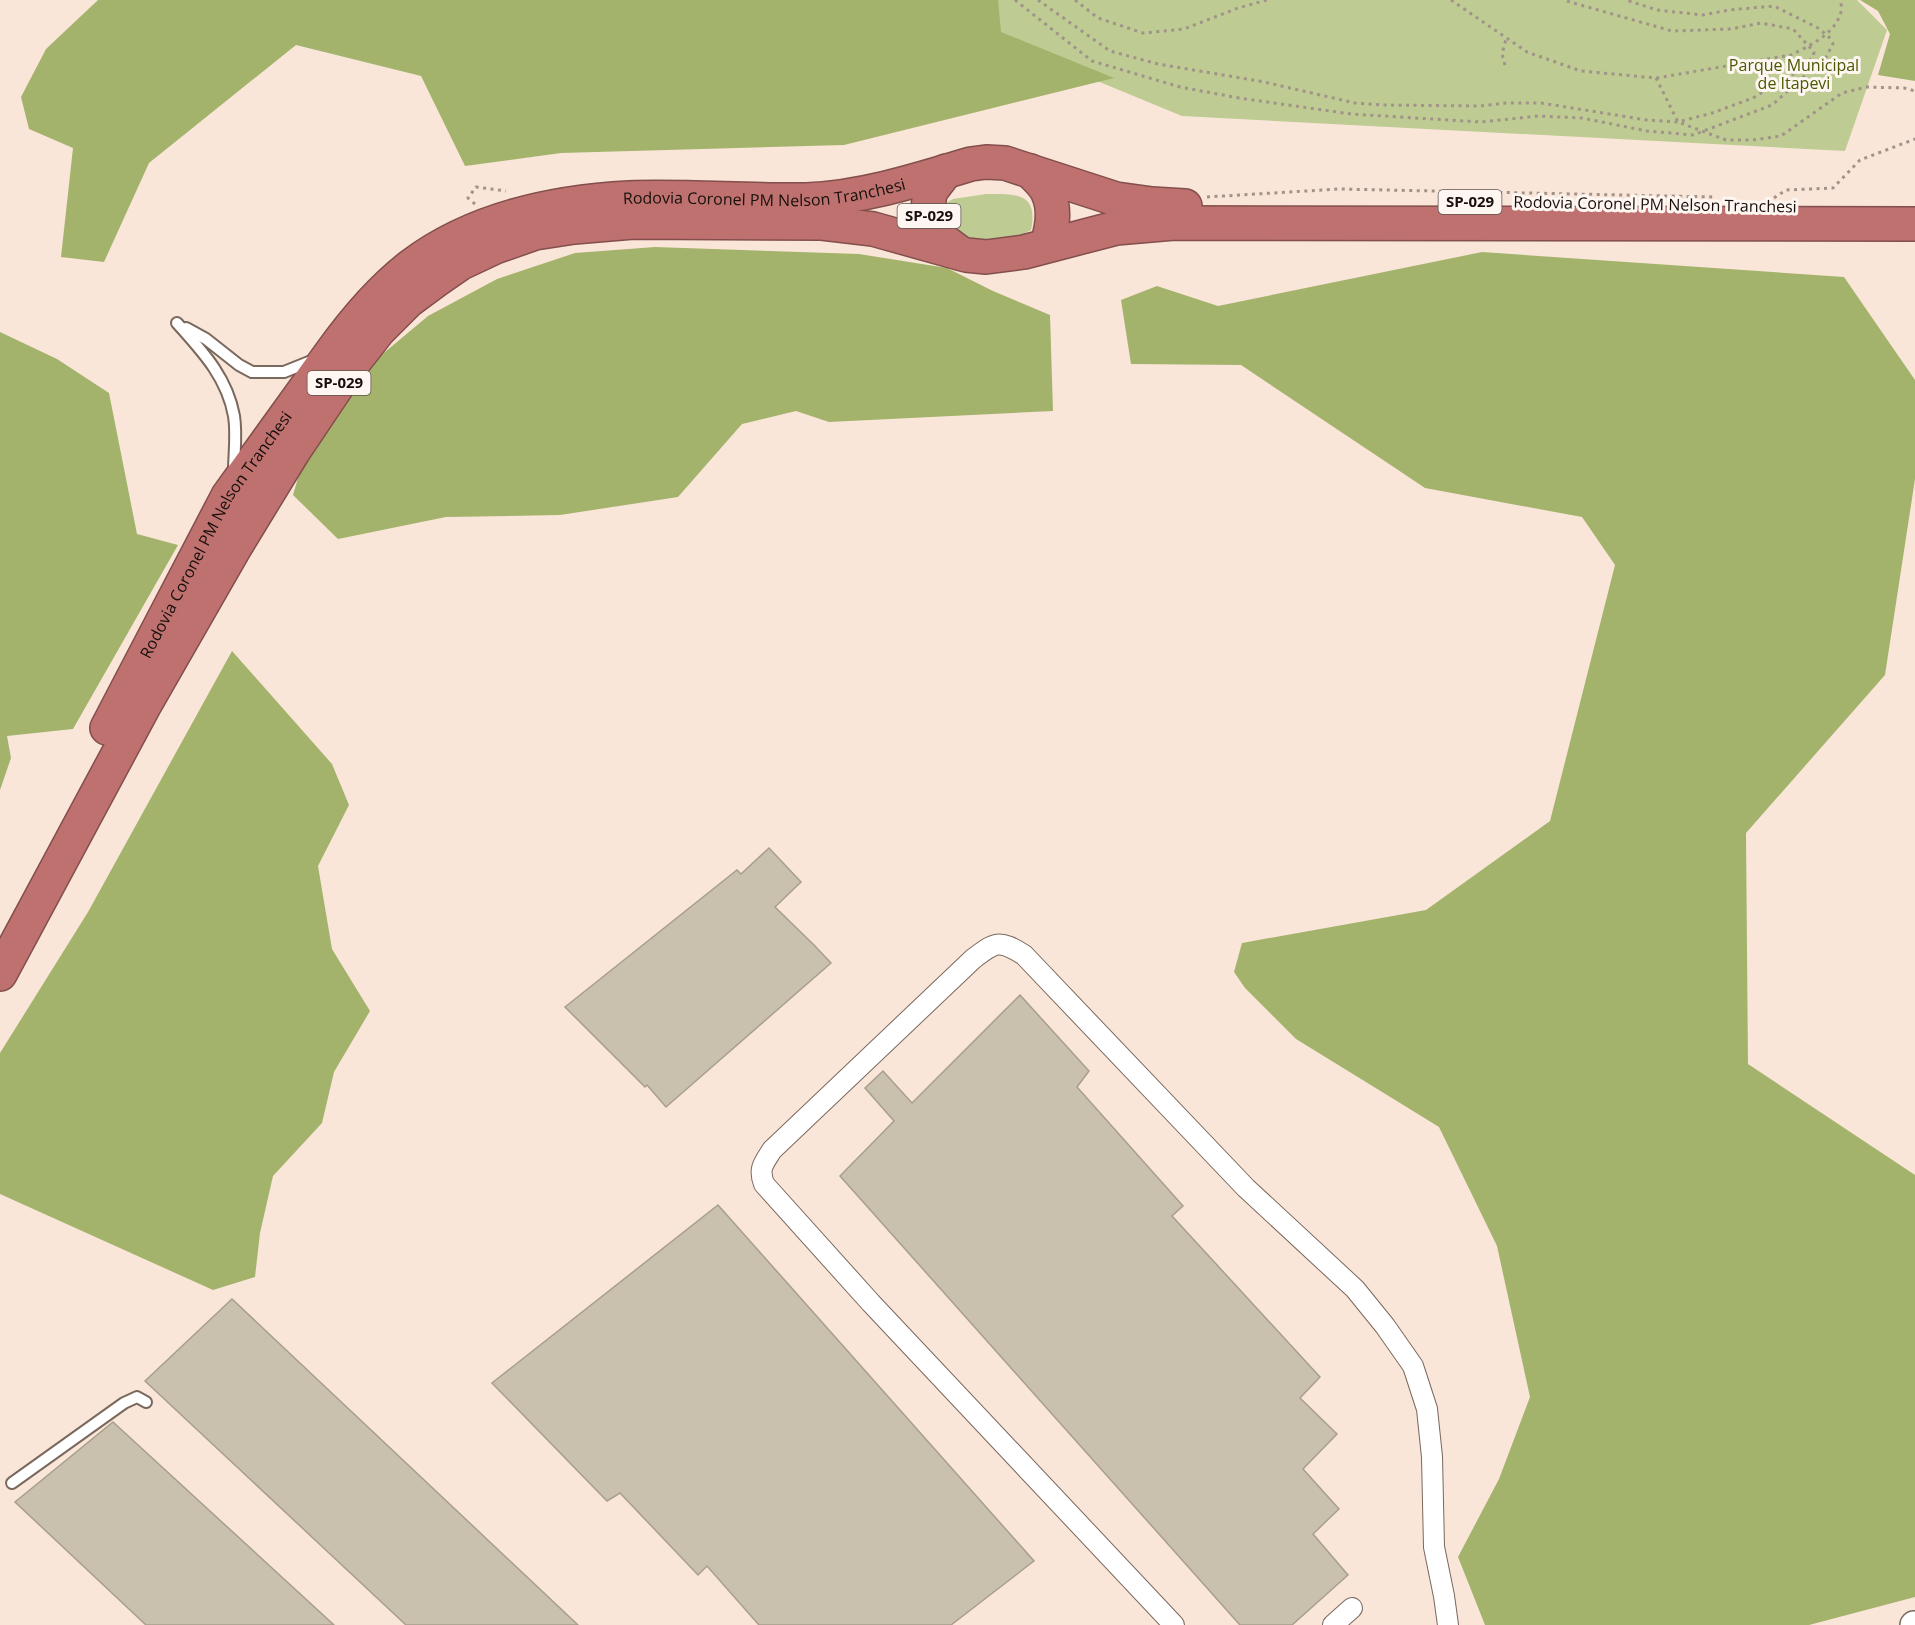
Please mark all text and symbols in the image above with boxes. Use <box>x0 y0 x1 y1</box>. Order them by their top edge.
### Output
park label: Parque Municipal de Itapevi <box>1729 54 1859 94</box>
street label: Rodovia Coronel PM Nelson Tranchesi <box>622 173 908 211</box>
road number: SP-029 <box>1438 190 1502 214</box>
street label: Rodovia Coronel PM Nelson Tranchesi <box>1513 191 1797 217</box>
road number: SP-029 <box>898 204 960 228</box>
road number: SP-029 <box>308 371 370 395</box>
street label: Rodovia Coronel PM Nelson Tranchesi <box>134 407 297 662</box>

